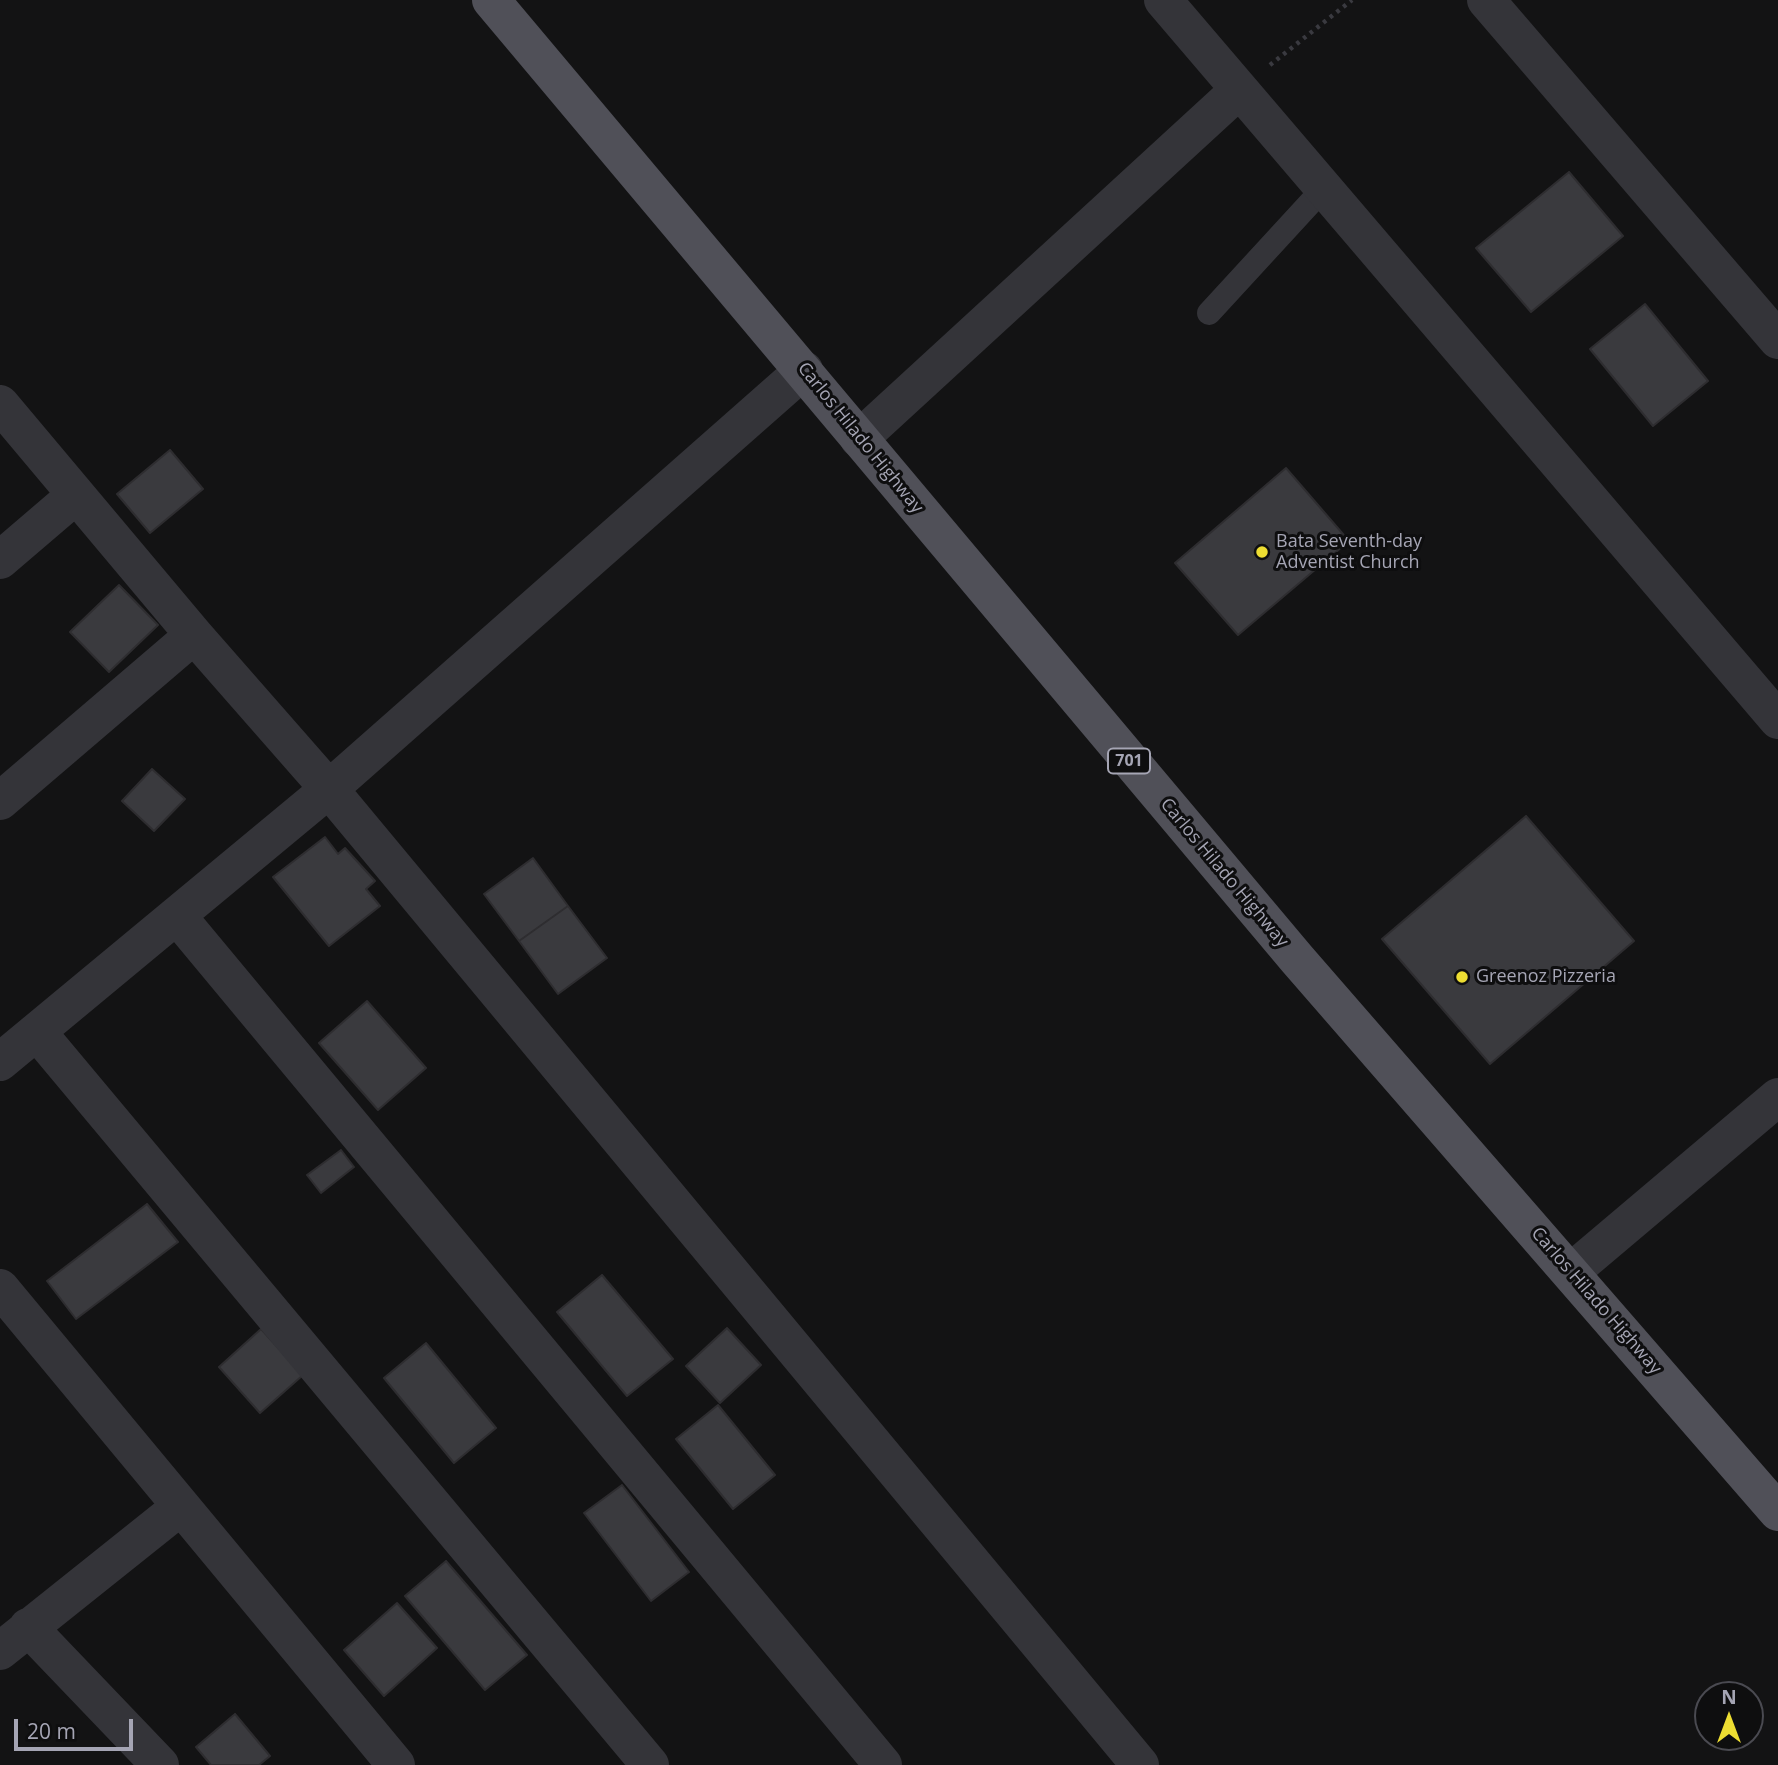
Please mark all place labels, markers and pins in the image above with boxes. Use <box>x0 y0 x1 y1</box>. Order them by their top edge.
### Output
place label: Bata Seventh-day Adventist Church <box>1276 531 1422 574</box>
marker: Bata Seventh-day Adventist Church <box>1254 544 1270 560</box>
place label: Greenoz Pizzeria <box>1476 966 1616 988</box>
marker: Greenoz Pizzeria <box>1454 969 1470 985</box>

